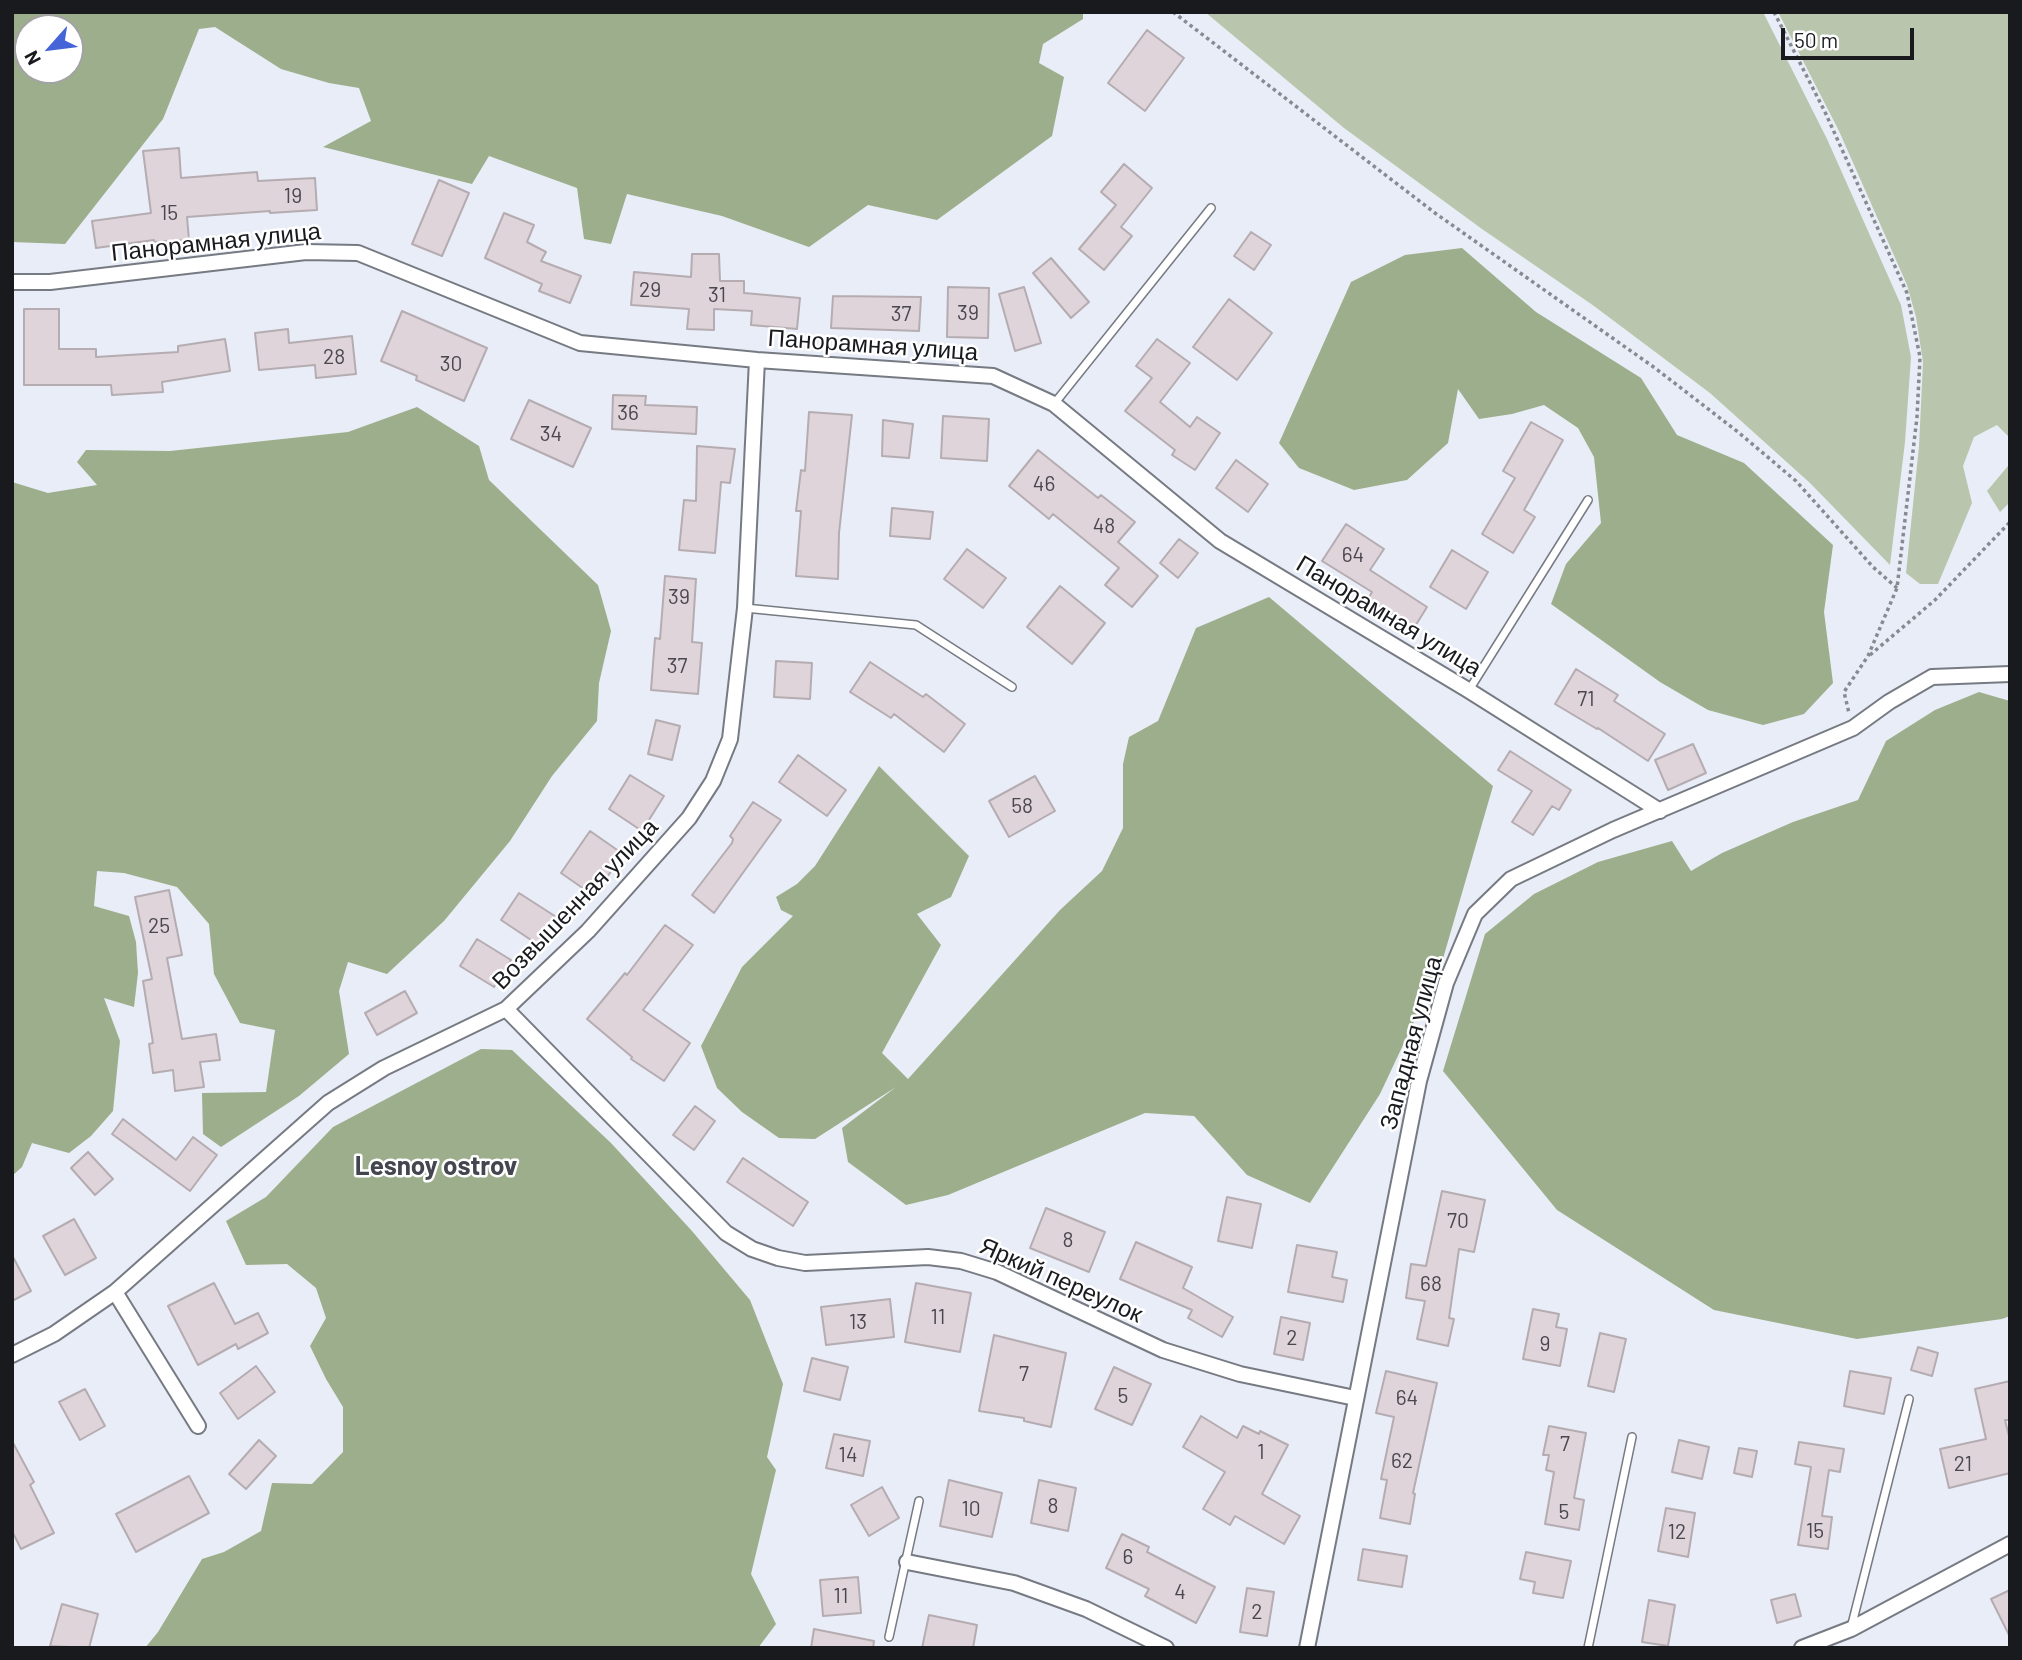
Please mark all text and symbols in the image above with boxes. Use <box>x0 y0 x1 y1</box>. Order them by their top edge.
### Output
north arrow <box>14 14 84 84</box>
scale bar <box>1784 14 1917 58</box>
text: 50 m <box>1794 27 1838 52</box>
text: N <box>19 47 45 69</box>
house number: 19 <box>284 183 302 209</box>
house number: 15 <box>160 200 178 226</box>
street label: Панорамная улица <box>110 217 322 267</box>
house number: 29 <box>639 277 661 303</box>
house number: 31 <box>708 282 726 308</box>
house number: 39 <box>957 300 979 326</box>
house number: 37 <box>891 301 911 327</box>
street label: Панорамная улица <box>767 323 979 367</box>
house number: 28 <box>323 344 345 370</box>
house number: 30 <box>440 351 462 377</box>
house number: 36 <box>617 400 639 426</box>
house number: 34 <box>540 421 562 447</box>
house number: 46 <box>1033 471 1055 497</box>
house number: 48 <box>1093 513 1115 539</box>
house number: 64 <box>1342 542 1364 568</box>
street label: Панорамная улица <box>1291 549 1487 683</box>
house number: 39 <box>668 584 690 610</box>
house number: 37 <box>667 653 687 679</box>
house number: 71 <box>1577 686 1595 712</box>
house number: 58 <box>1011 793 1033 819</box>
street label: Возвышенная улица <box>486 813 664 995</box>
house number: 25 <box>148 913 170 939</box>
street label: Западная улица <box>1374 953 1448 1133</box>
district label: Lesnoy ostrov <box>355 1150 517 1182</box>
house number: 70 <box>1447 1208 1469 1234</box>
house number: 8 <box>1063 1227 1073 1253</box>
street label: Яркий переулок <box>975 1231 1147 1329</box>
house number: 68 <box>1420 1271 1442 1297</box>
house number: 11 <box>931 1304 945 1330</box>
house number: 13 <box>849 1309 867 1335</box>
house number: 2 <box>1286 1325 1298 1351</box>
house number: 9 <box>1540 1331 1550 1357</box>
house number: 7 <box>1019 1361 1029 1387</box>
house number: 5 <box>1118 1383 1128 1409</box>
house number: 64 <box>1396 1385 1418 1411</box>
house number: 7 <box>1560 1431 1570 1457</box>
house number: 1 <box>1257 1439 1265 1465</box>
house number: 14 <box>839 1442 857 1468</box>
house number: 62 <box>1391 1448 1413 1474</box>
house number: 21 <box>1954 1451 1972 1477</box>
house number: 8 <box>1048 1493 1058 1519</box>
house number: 10 <box>961 1496 981 1522</box>
house number: 5 <box>1559 1499 1569 1525</box>
house number: 15 <box>1806 1518 1824 1544</box>
house number: 12 <box>1668 1519 1686 1545</box>
house number: 6 <box>1123 1544 1133 1570</box>
house number: 4 <box>1174 1579 1186 1605</box>
house number: 11 <box>834 1583 848 1609</box>
house number: 2 <box>1251 1599 1263 1625</box>

